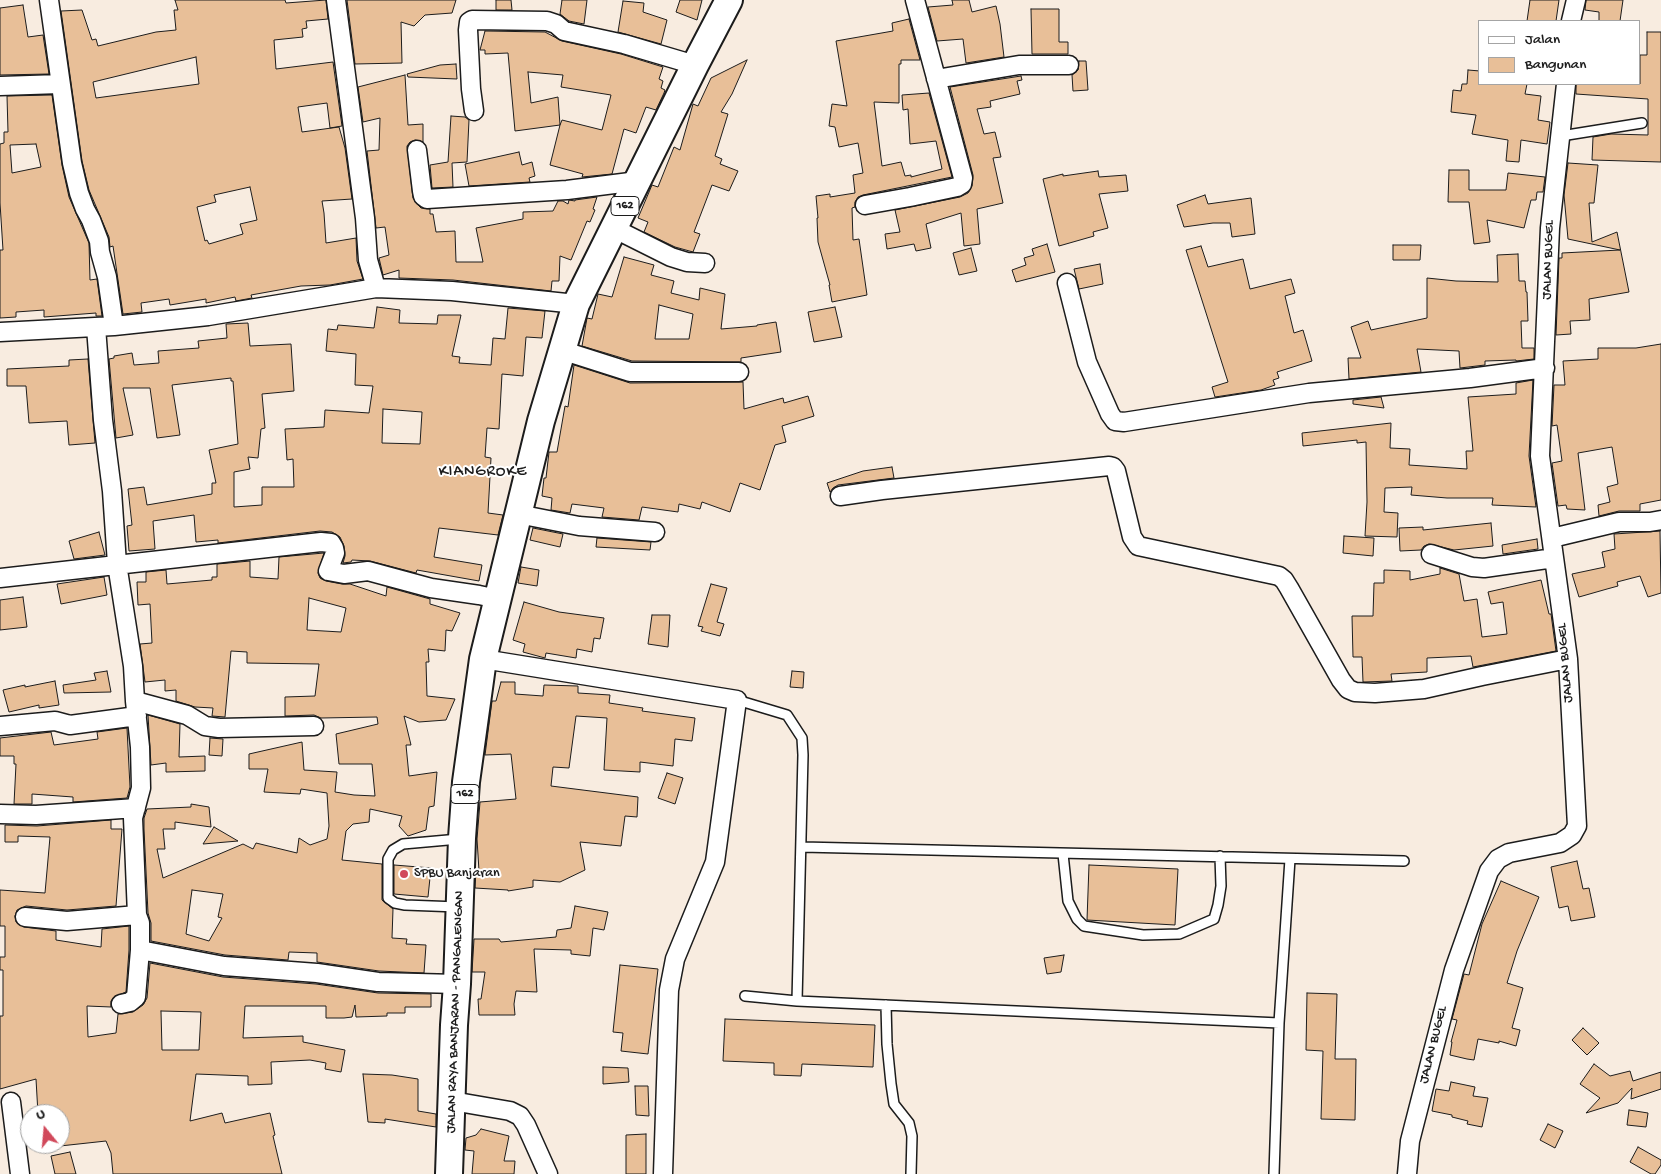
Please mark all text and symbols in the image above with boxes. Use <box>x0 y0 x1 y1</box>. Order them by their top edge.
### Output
legend <box>1478 20 1641 85</box>
text: Jalan <box>1525 31 1560 49</box>
text: Bangunan <box>1525 56 1586 74</box>
road number: 162 <box>611 197 639 216</box>
street label: JALAN BUGEL <box>1539 220 1559 300</box>
district label: KIANGROKE <box>438 463 528 483</box>
street label: JALAN BUGEL <box>1554 623 1578 703</box>
road number: 162 <box>451 784 479 804</box>
place label: SPBU Banjaran <box>414 866 500 882</box>
marker: SPBU Banjaran <box>398 868 410 880</box>
street label: JALAN RAYA BANJARAN - PANGALENGAN <box>443 890 469 1134</box>
street label: JALAN BUGEL <box>1416 1004 1452 1086</box>
north arrow <box>20 1104 70 1154</box>
text: U <box>34 1106 47 1124</box>

